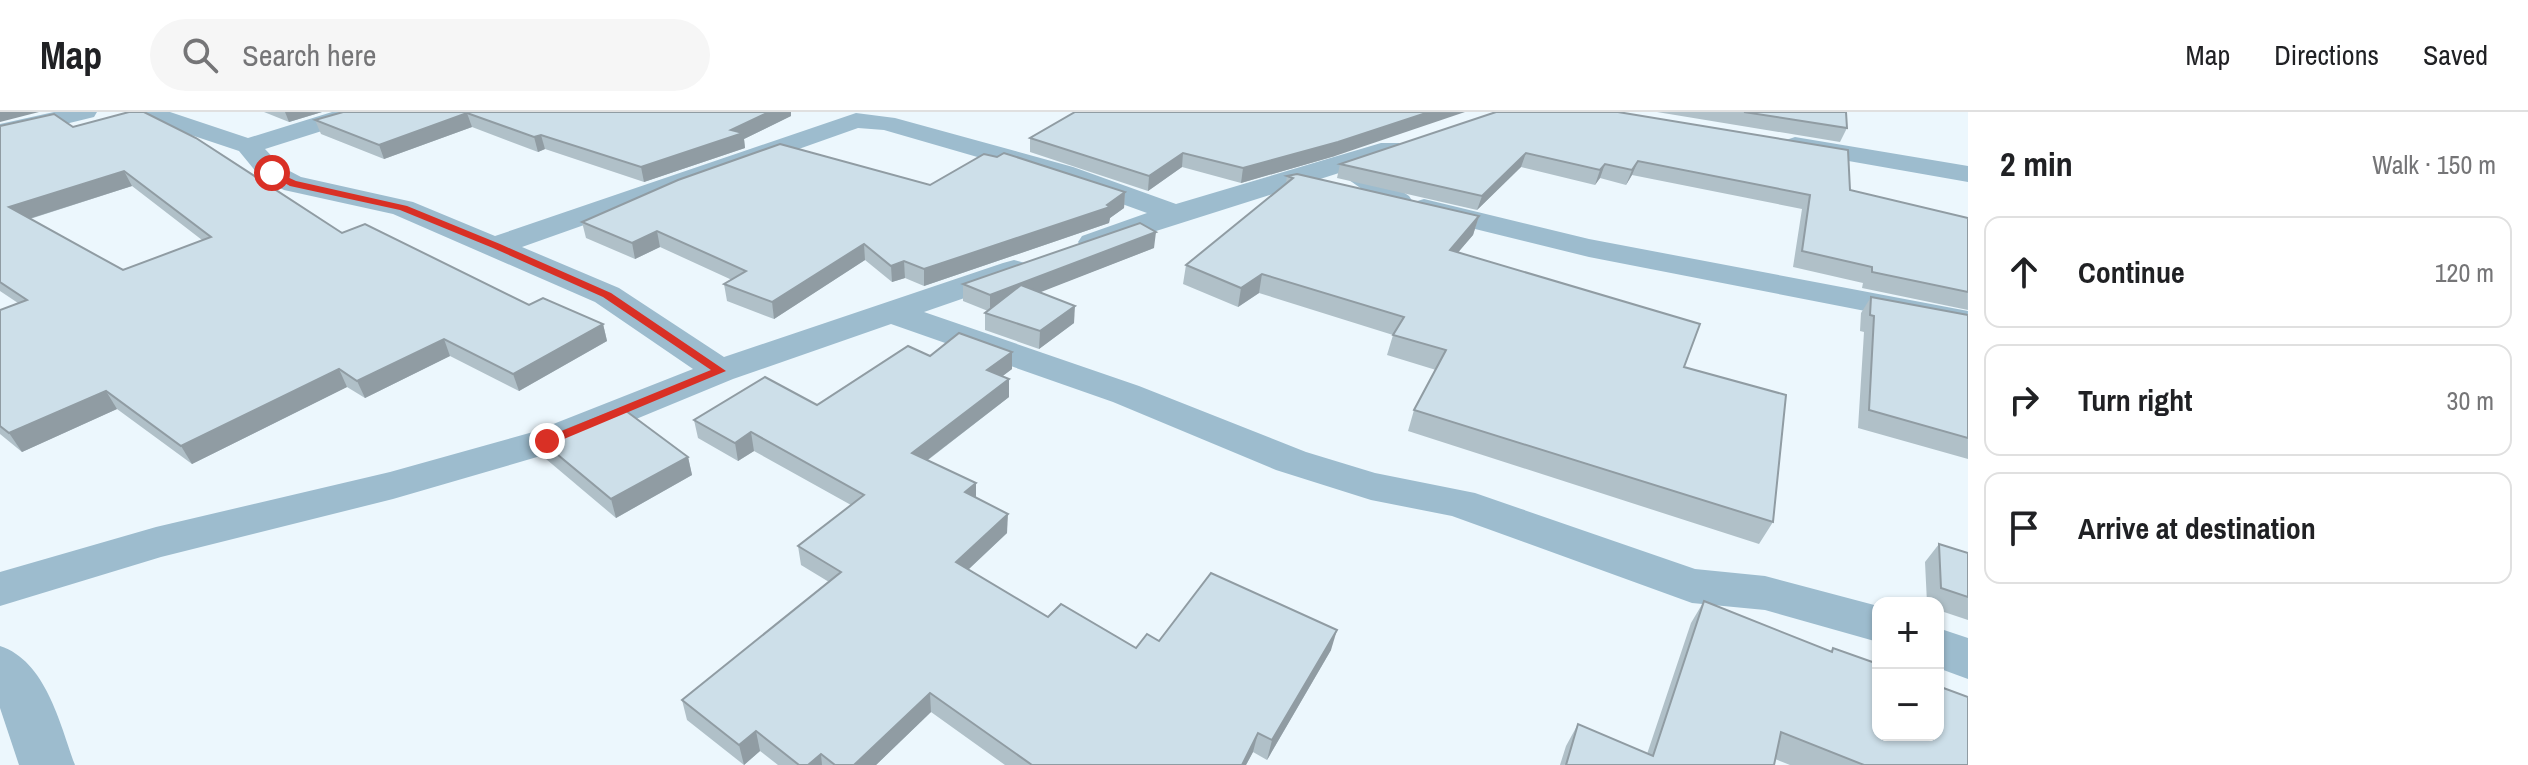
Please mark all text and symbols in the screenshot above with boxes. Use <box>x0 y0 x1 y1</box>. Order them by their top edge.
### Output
search box <box>150 19 710 91</box>
text: Map <box>40 30 102 81</box>
icon: search <box>178 33 222 77</box>
text: Search here <box>242 35 376 75</box>
text: Map <box>2186 36 2230 74</box>
text: Directions <box>2274 36 2379 74</box>
text: Saved <box>2423 36 2488 74</box>
text: 2 min <box>2000 141 2073 187</box>
text: Walk · 150 m <box>2372 147 2496 182</box>
route start <box>254 155 290 191</box>
icon: ahead <box>2002 250 2046 294</box>
text: Continue <box>2078 252 2185 292</box>
text: 120 m <box>2435 255 2494 290</box>
icon: right <box>2002 378 2046 422</box>
text: Turn right <box>2078 380 2192 420</box>
text: 30 m <box>2447 383 2494 418</box>
route end <box>529 423 565 459</box>
icon: arrive <box>2002 506 2046 550</box>
text: Arrive at destination <box>2078 508 2316 548</box>
map controls <box>1872 597 1944 741</box>
button: + <box>1872 597 1944 669</box>
button: − <box>1872 669 1944 741</box>

